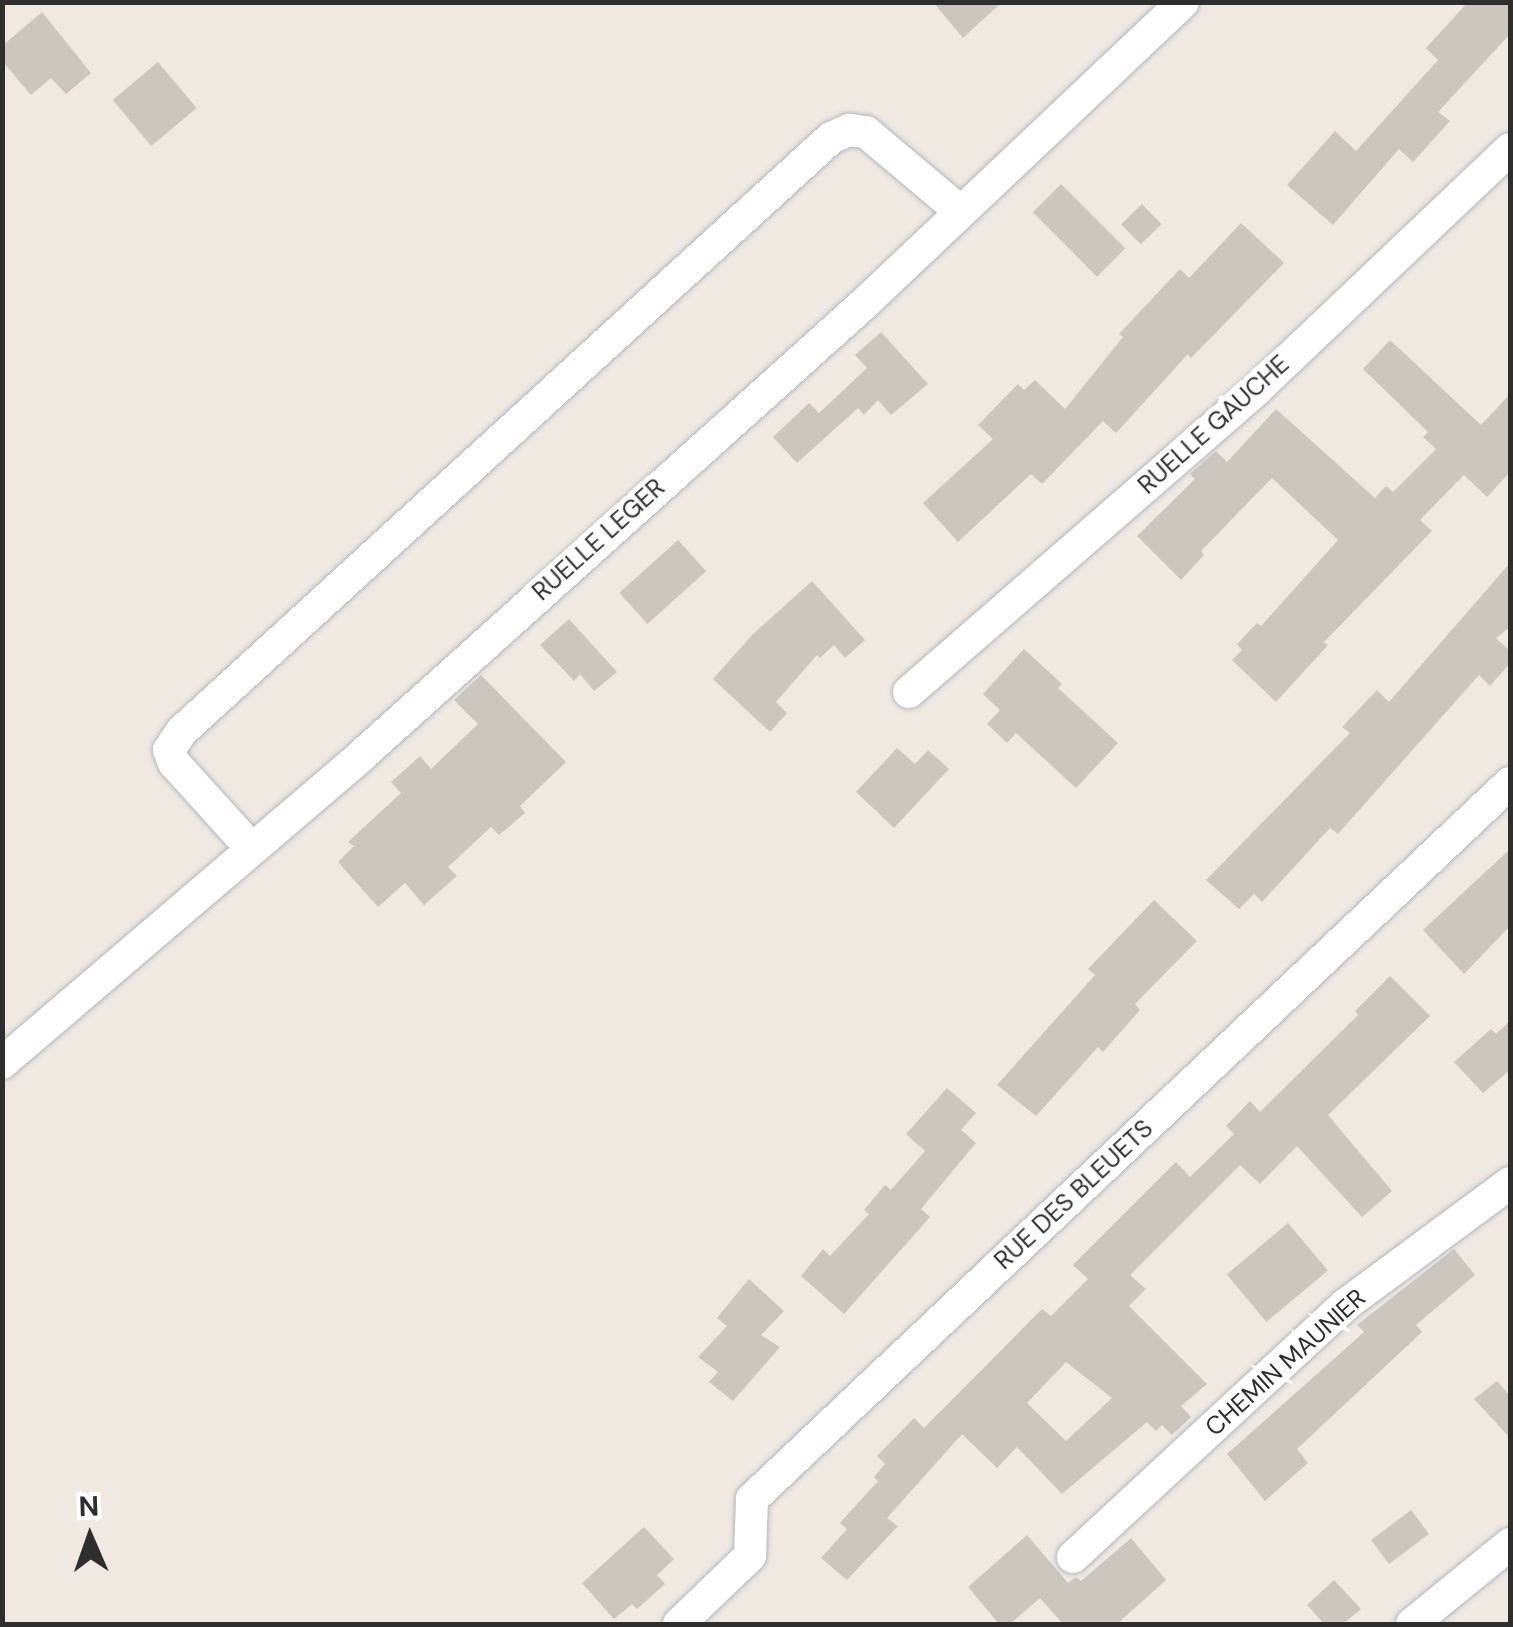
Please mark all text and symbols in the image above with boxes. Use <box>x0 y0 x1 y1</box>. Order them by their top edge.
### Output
street label: RUELLE GAUCHE <box>1132 349 1296 501</box>
street label: RUELLE LEGER <box>527 473 671 607</box>
street label: RUE DES BLEUETS <box>989 1114 1159 1276</box>
street label: CHEMIN MAUNIER <box>1200 1283 1372 1443</box>
north arrow <box>40 1487 140 1587</box>
text: N <box>78 1488 100 1525</box>

